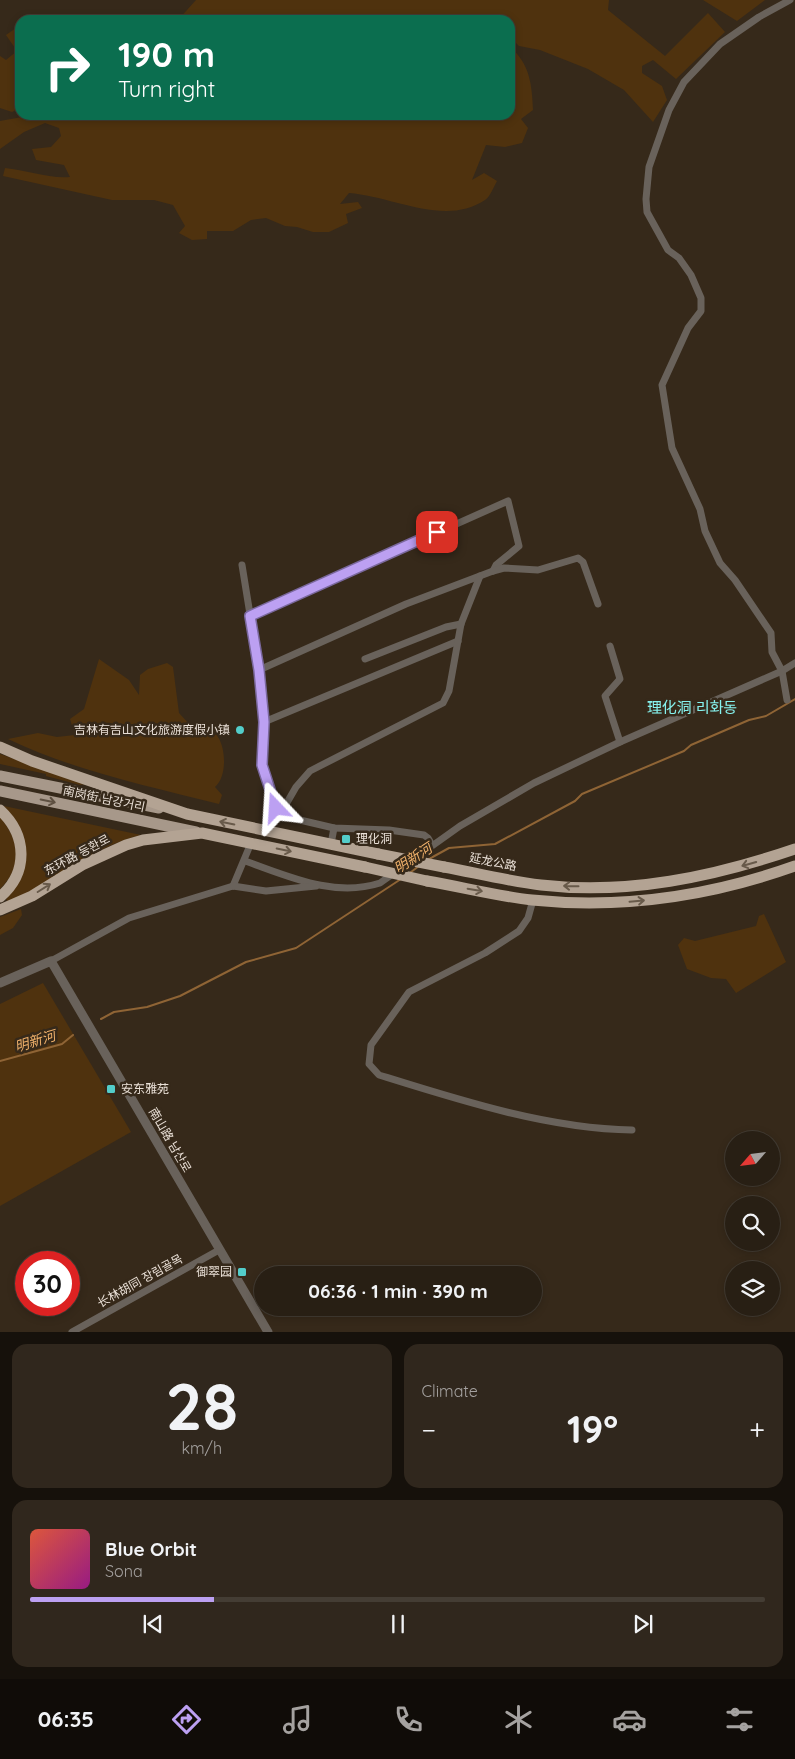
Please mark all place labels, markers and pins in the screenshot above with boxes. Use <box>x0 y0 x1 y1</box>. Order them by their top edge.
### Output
pin <box>416 511 458 553</box>
place label: 吉林有吉山文化旅游度假小镇 <box>74 722 230 737</box>
marker: 吉林有吉山文化旅游度假小镇 <box>234 724 246 736</box>
place label: 理化洞 <box>356 831 392 846</box>
marker: 理化洞 <box>340 833 352 845</box>
place label: 安东雅苑 <box>121 1081 169 1096</box>
marker: 安东雅苑 <box>105 1083 117 1095</box>
place label: 御翠园 <box>196 1264 232 1279</box>
marker: 御翠园 <box>236 1266 248 1278</box>

